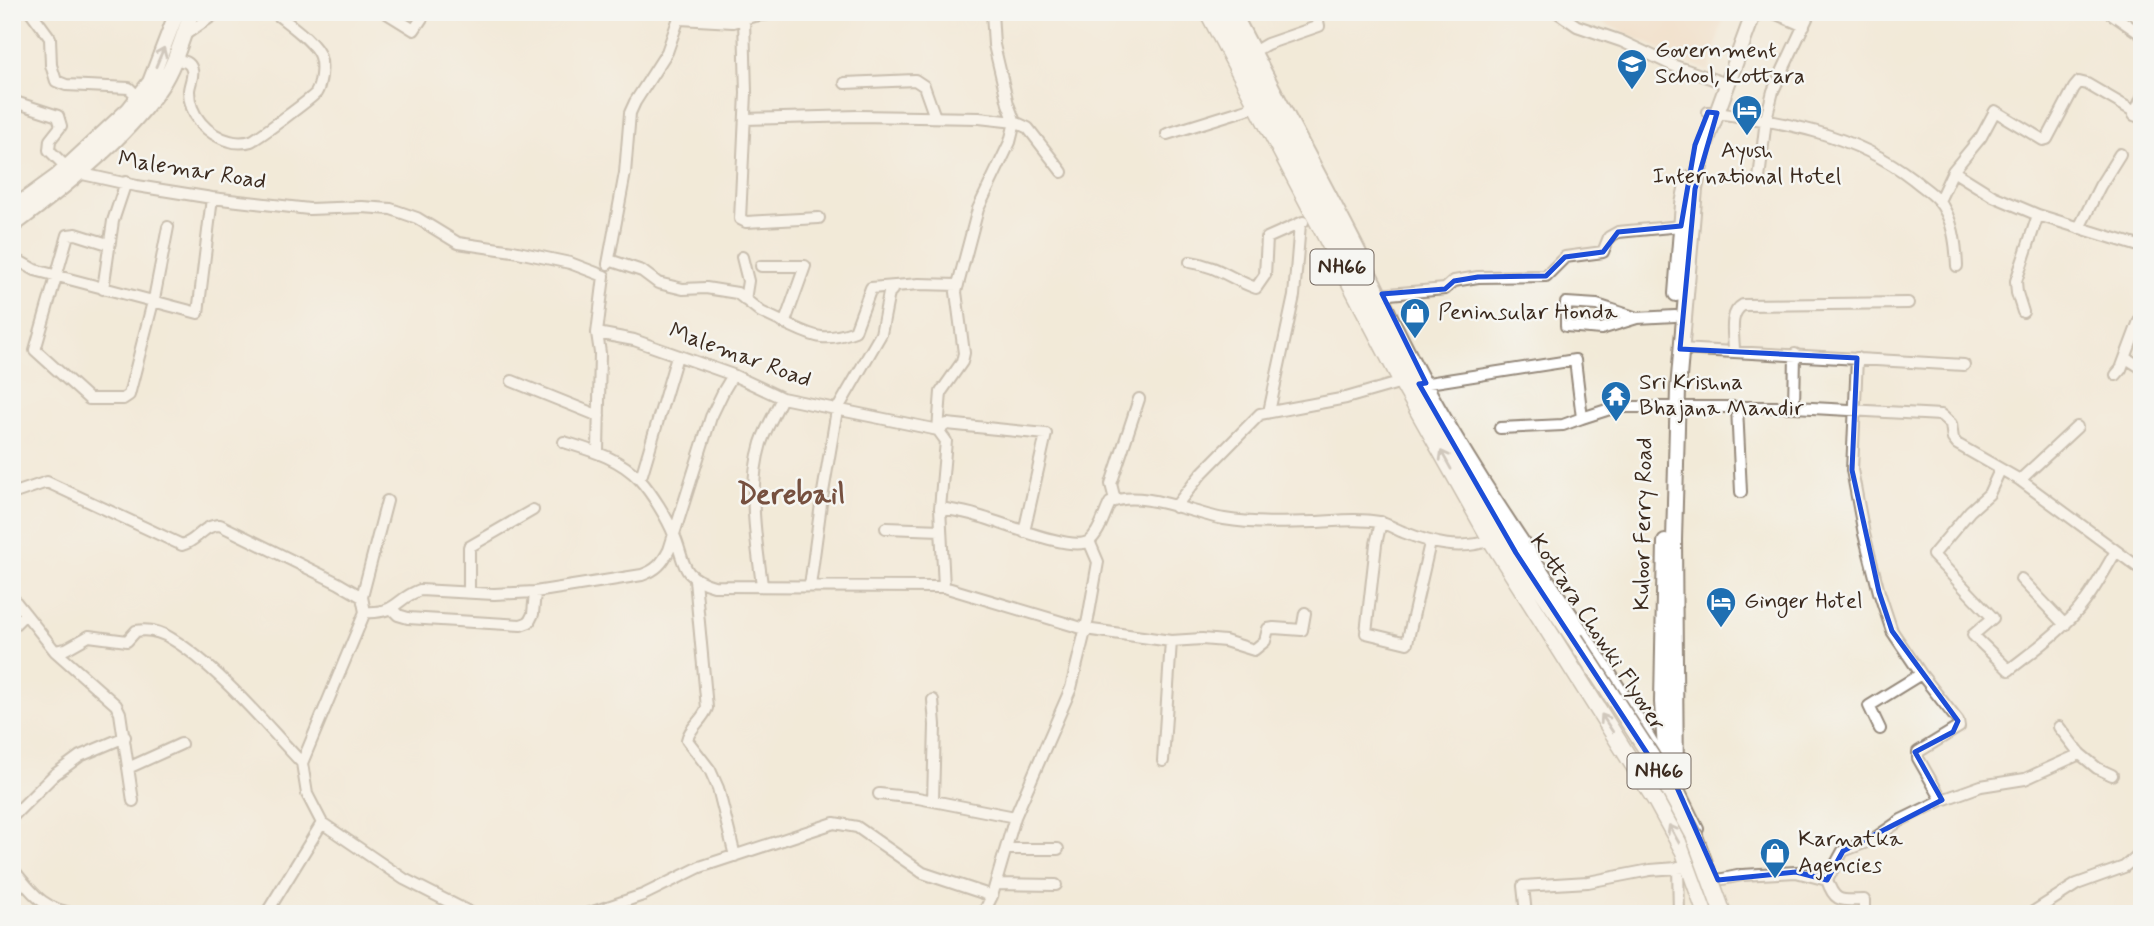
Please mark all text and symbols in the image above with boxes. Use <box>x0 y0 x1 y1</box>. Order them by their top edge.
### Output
place label: Government School, Kottara <box>1655 36 1805 92</box>
one-way arrow <box>154 47 167 68</box>
school or university icon: Government School, Kottara <box>1615 47 1649 91</box>
hotel icon: Ayush International Hotel <box>1730 93 1764 137</box>
place label: Ayush International Hotel <box>1653 136 1841 192</box>
street label: Malemar Road <box>116 145 268 197</box>
road number: NH66 <box>1310 250 1374 284</box>
shop icon: Peninsular Honda <box>1398 296 1432 340</box>
place label: Peninsular Honda <box>1438 298 1618 328</box>
street label: Malemar Road <box>665 316 815 396</box>
place label: Sri Krishna Bhajana Mandir <box>1639 368 1804 424</box>
temple icon: Sri Krishna Bhajana Mandir <box>1599 379 1633 423</box>
street label: Kuloor Ferry Road <box>1627 437 1661 611</box>
one-way arrow <box>1439 451 1453 471</box>
district label: Derebail <box>737 475 845 514</box>
street label: Kottara Chowki Flyover <box>1522 529 1672 737</box>
hotel icon: Ginger Hotel <box>1704 585 1738 629</box>
place label: Ginger Hotel <box>1744 587 1863 619</box>
one-way arrow <box>1599 713 1613 733</box>
road number: NH66 <box>1628 754 1690 788</box>
one-way arrow <box>1667 824 1680 845</box>
place label: Karnatka Agencies <box>1798 825 1903 881</box>
shop icon: Karnatka Agencies <box>1758 836 1792 880</box>

